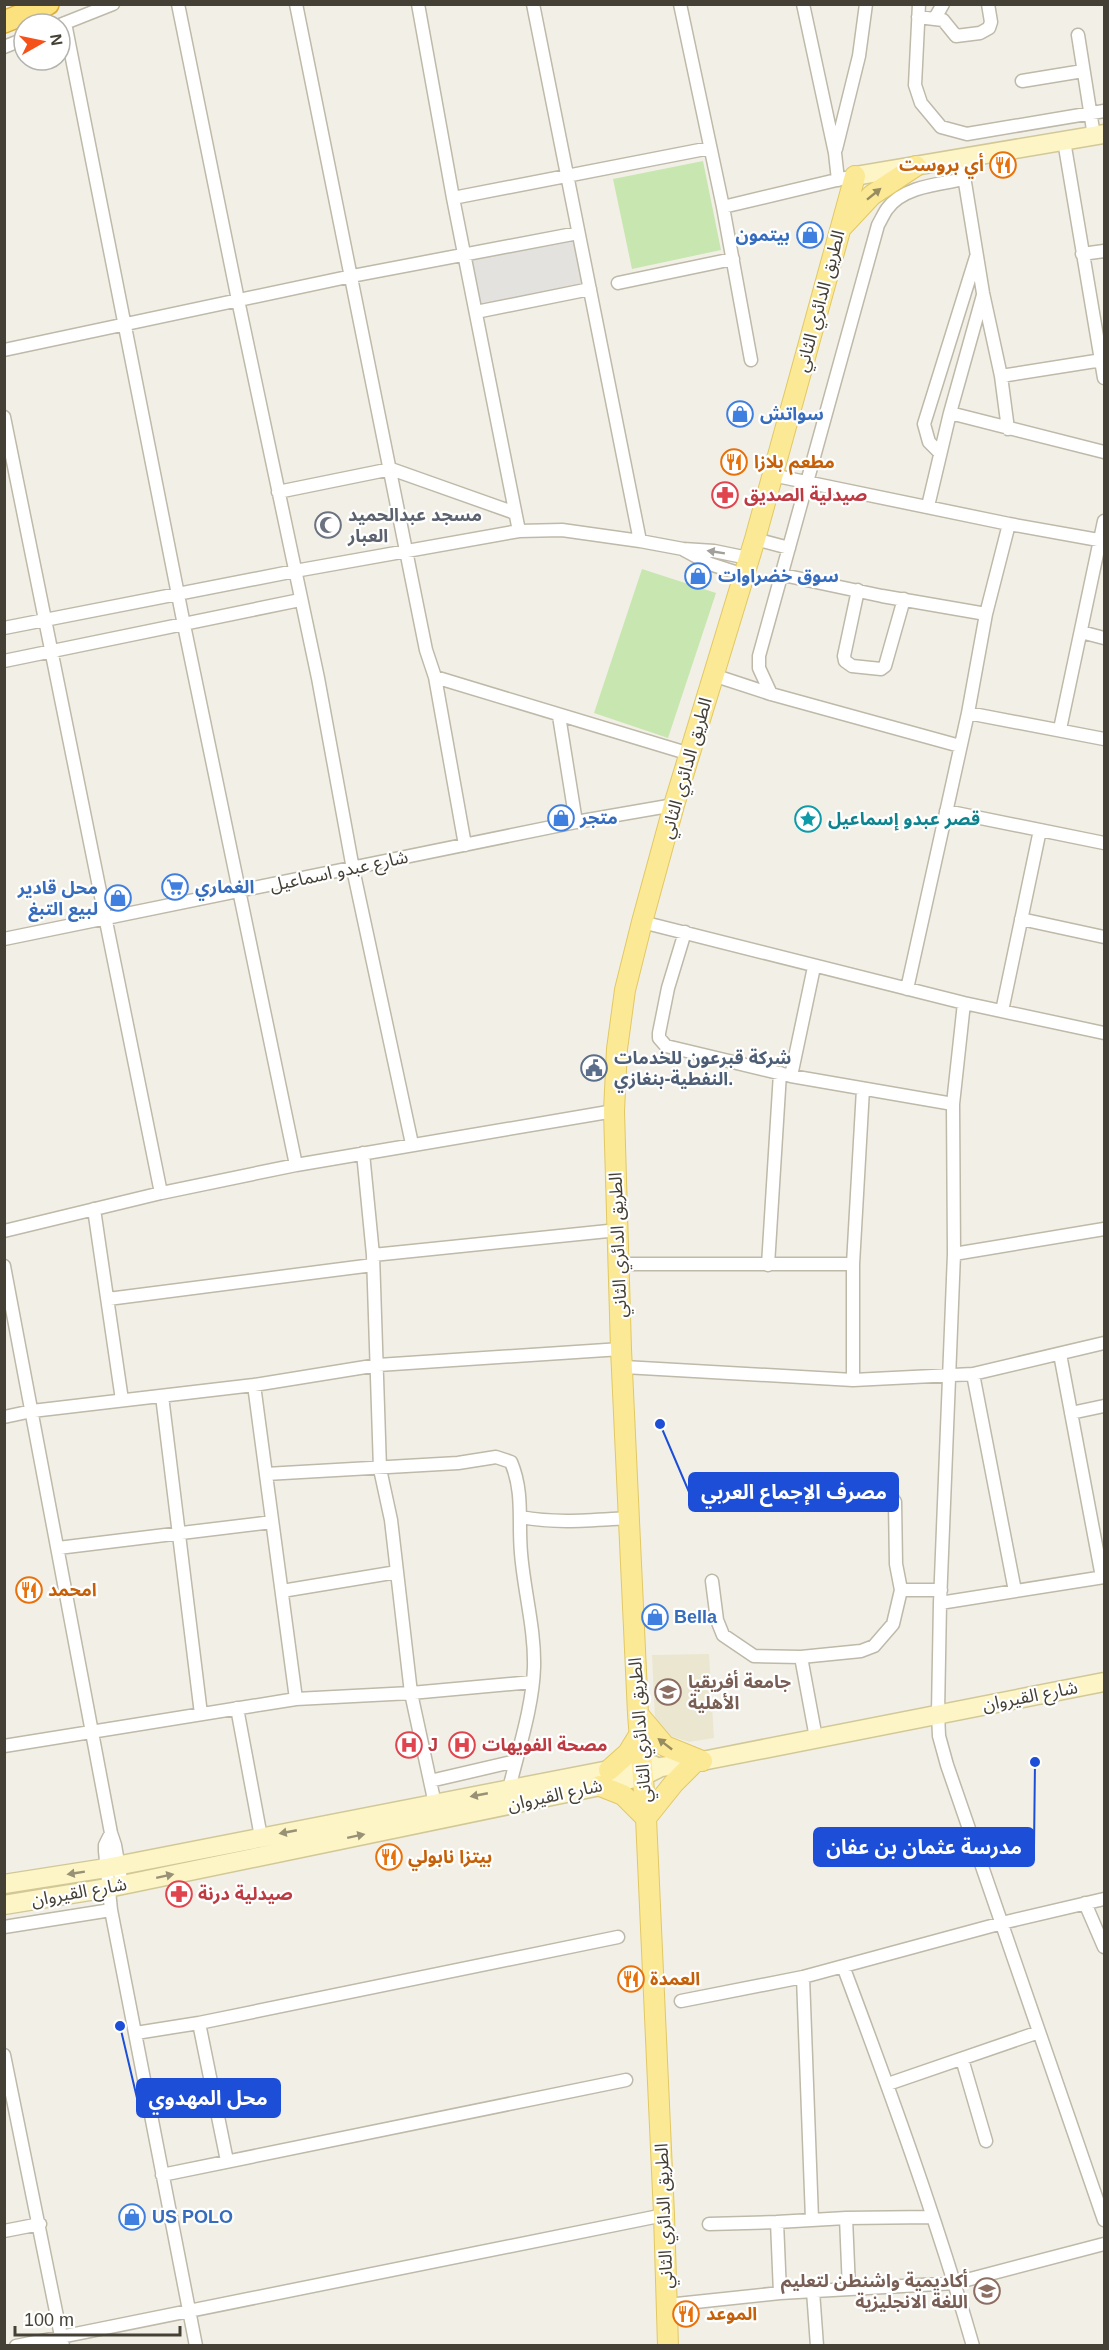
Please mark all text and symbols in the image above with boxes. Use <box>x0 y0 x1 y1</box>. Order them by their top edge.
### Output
north arrow <box>12 12 72 72</box>
text: N <box>47 33 66 47</box>
restaurant icon: أي بروست <box>988 150 1018 180</box>
place label: أي بروست <box>899 152 984 179</box>
one-way arrow <box>866 188 881 201</box>
shop icon: بيتمون <box>795 220 825 250</box>
place label: بيتمون <box>736 225 790 245</box>
street label: الطريق الدائري الثاني <box>791 228 852 375</box>
shop icon: سواتش <box>725 399 755 429</box>
place label: سواتش <box>760 404 824 424</box>
restaurant icon: مطعم بلازا <box>719 447 749 477</box>
place label: مطعم بلازا <box>754 452 835 475</box>
pharmacy icon: صيدلية الصديق <box>710 480 740 510</box>
place label: صيدلية الصديق <box>744 485 867 506</box>
place label: مسجد عبدالحميد العبار <box>347 505 482 547</box>
mosque icon: مسجد عبدالحميد العبار <box>313 510 343 540</box>
one-way arrow <box>706 547 725 556</box>
shop icon: سوق خضراوات <box>683 561 713 591</box>
place label: سوق خضراوات <box>718 566 839 587</box>
street label: الطريق الدائري الثاني <box>656 695 719 842</box>
shop icon: متجر <box>546 803 576 833</box>
place icon: قصر عبدو إسماعيل <box>793 804 823 834</box>
place label: متجر <box>579 808 618 829</box>
place label: قصر عبدو إسماعيل <box>828 809 980 831</box>
street label: شارع عبدو اسماعيل <box>268 847 411 899</box>
supermarket icon: الغماري <box>160 872 190 902</box>
place label: الغماري <box>195 877 254 901</box>
place label: محل قادير لبيع التبغ <box>17 878 98 922</box>
shop icon: محل قادير لبيع التبغ <box>103 883 133 913</box>
place label: شركة قبرعون للخدمات النفطية-بنغازي. <box>614 1048 791 1093</box>
public building icon: شركة قبرعون للخدمات النفطية-بنغازي. <box>579 1053 609 1083</box>
street label: الطريق الدائري الثاني <box>605 1172 634 1318</box>
callout: مصرف الإجماع العربي <box>689 1473 898 1511</box>
text: مصرف الإجماع العربي <box>701 1481 887 1509</box>
restaurant icon: امحمد <box>14 1575 44 1605</box>
place label: امحمد <box>48 1580 97 1600</box>
shop icon: Bella <box>640 1602 670 1632</box>
place label: Bella <box>674 1607 718 1627</box>
street label: الطريق الدائري الثاني <box>625 1656 658 1803</box>
place label: جامعة أفريقيا الأهلية <box>688 1669 791 1713</box>
school or university icon: جامعة أفريقيا الأهلية <box>653 1677 683 1707</box>
street label: شارع القيروان <box>981 1677 1080 1719</box>
hospital icon: J <box>394 1730 424 1760</box>
hospital icon: مصحة الفويهات <box>447 1730 477 1760</box>
place label: J <box>428 1735 438 1755</box>
place label: مصحة الفويهات <box>482 1735 607 1755</box>
one-way arrow <box>657 1738 673 1751</box>
street label: شارع القيروان <box>506 1775 605 1819</box>
one-way arrow <box>470 1791 489 1800</box>
one-way arrow <box>278 1828 297 1837</box>
callout: مدرسة عثمان بن عفان <box>814 1828 1034 1866</box>
one-way arrow <box>347 1831 366 1841</box>
text: مدرسة عثمان بن عفان <box>826 1836 1022 1859</box>
restaurant icon: بيتزا نابولي <box>374 1842 404 1872</box>
place label: بيتزا نابولي <box>408 1847 492 1871</box>
one-way arrow <box>66 1869 85 1878</box>
one-way arrow <box>156 1871 175 1880</box>
street label: شارع القيروان <box>30 1874 129 1914</box>
pharmacy icon: صيدلية درنة <box>164 1879 194 1909</box>
place label: صيدلية درنة <box>198 1884 293 1905</box>
restaurant icon: العمدة <box>616 1964 646 1994</box>
place label: العمدة <box>650 1969 700 1989</box>
callout: محل المهدوي <box>137 2079 280 2117</box>
text: محل المهدوي <box>148 2087 268 2115</box>
street label: الطريق الدائري الثاني <box>651 2143 680 2289</box>
shop icon: US POLO <box>117 2202 147 2232</box>
place label: US POLO <box>152 2207 233 2227</box>
place label: أكاديمية واشنطن لتعليم اللغة الانجليزية <box>781 2268 968 2313</box>
school or university icon: أكاديمية واشنطن لتعليم اللغة الانجليزية <box>972 2276 1002 2306</box>
scale bar <box>15 2299 180 2337</box>
restaurant icon: الموعد <box>671 2299 701 2329</box>
place label: الموعد <box>706 2304 757 2324</box>
text: 100 m <box>24 2310 74 2330</box>

